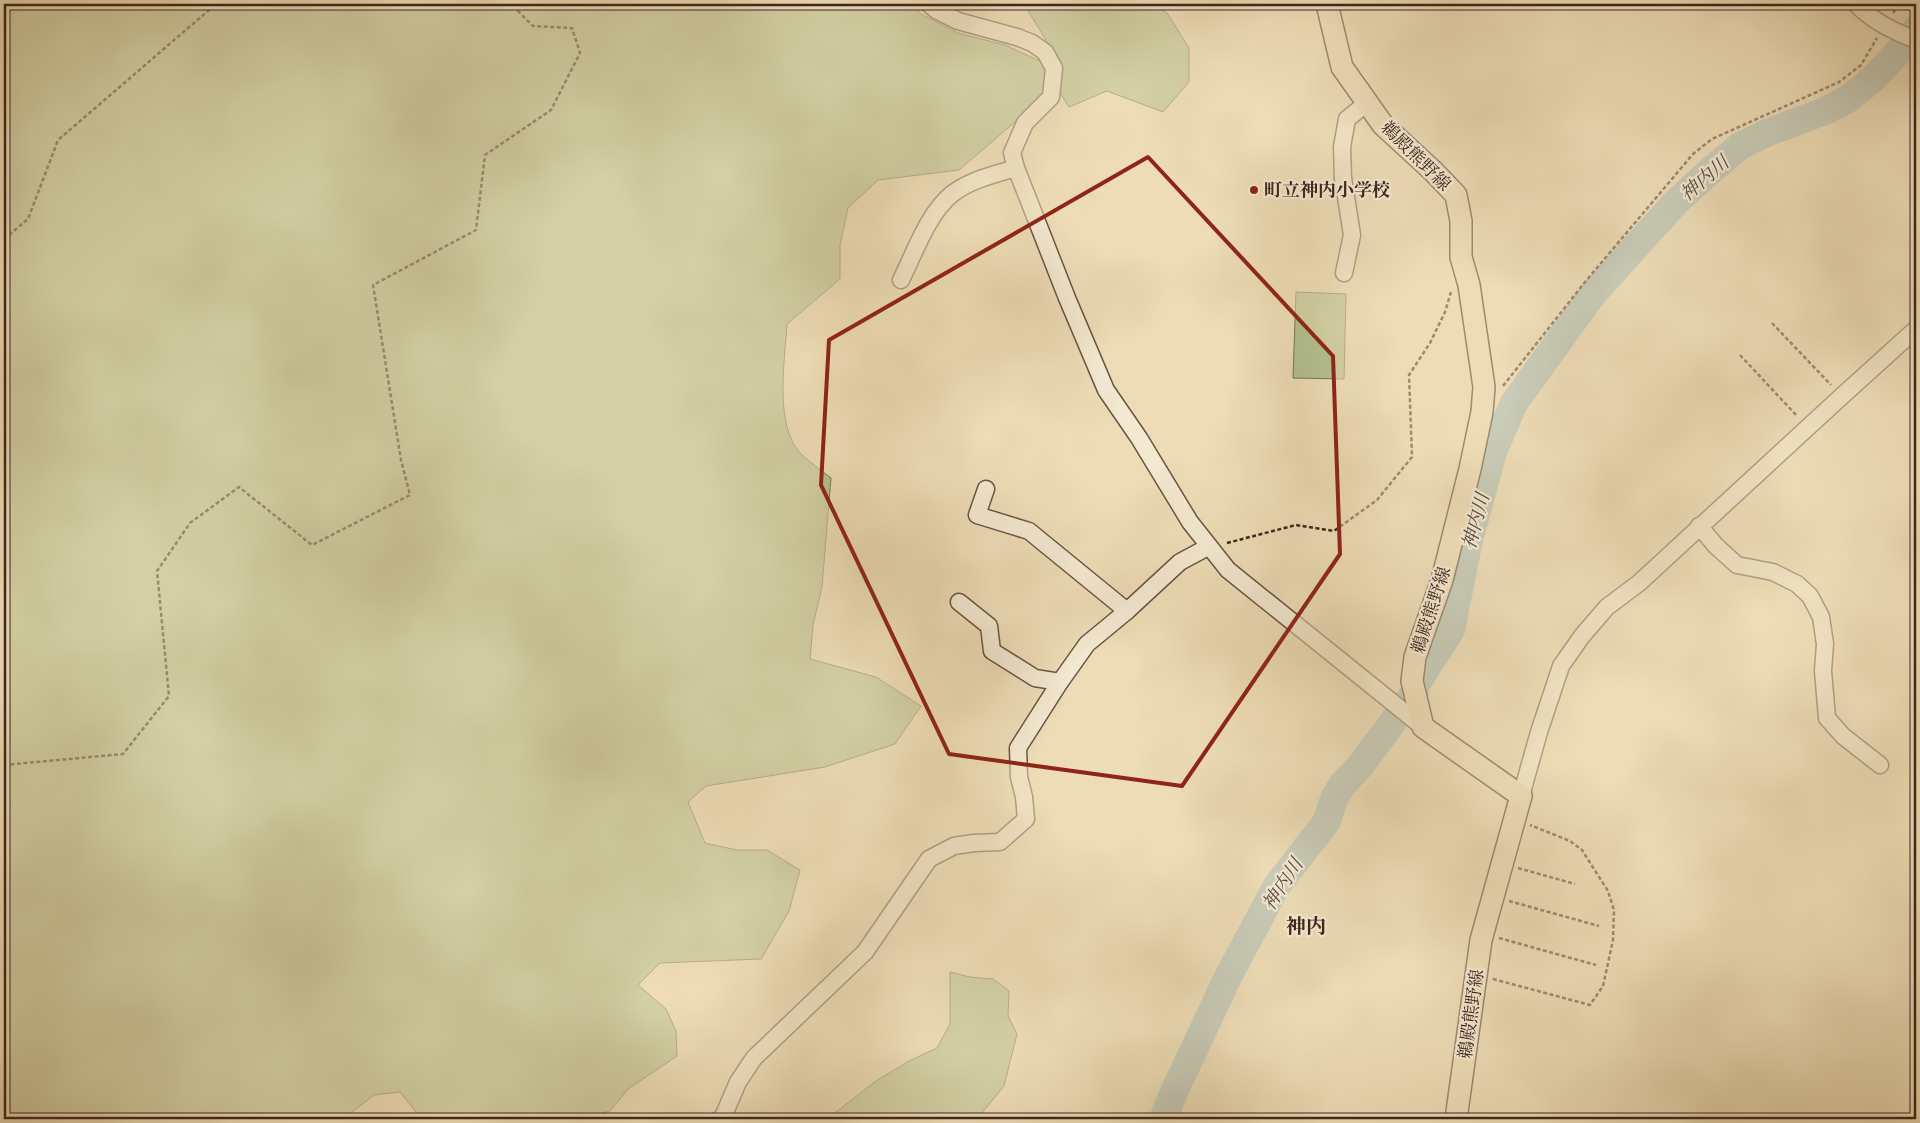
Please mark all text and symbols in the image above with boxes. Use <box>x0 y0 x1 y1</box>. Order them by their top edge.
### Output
street label: 鵜殿熊野線 <box>1376 116 1456 196</box>
water label: 神内川 <box>1675 149 1736 207</box>
place label: 町立神内小学校 <box>1264 178 1390 202</box>
marker: 町立神内小学校 <box>1248 184 1260 196</box>
water label: 神内川 <box>1456 488 1496 552</box>
street label: 鵜殿熊野線 <box>1406 563 1456 657</box>
water label: 神内川 <box>1256 852 1310 916</box>
district label: 神内 <box>1286 913 1326 940</box>
street label: 鵜殿熊野線 <box>1453 968 1489 1060</box>

